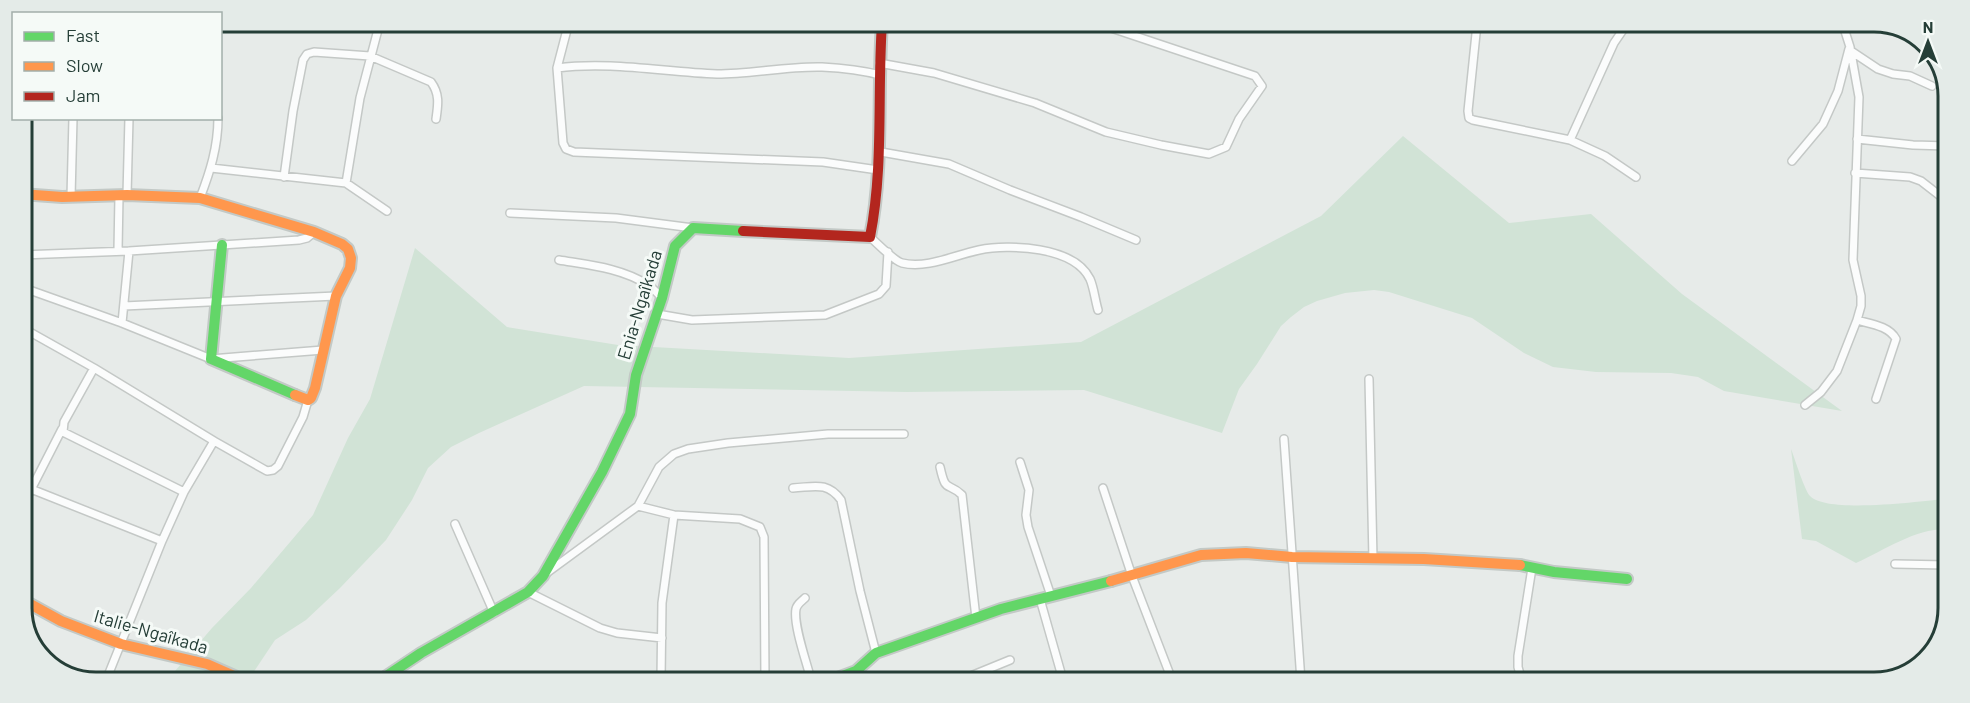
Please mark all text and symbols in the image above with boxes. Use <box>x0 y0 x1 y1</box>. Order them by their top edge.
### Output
legend <box>12 12 222 120</box>
north arrow <box>1898 12 1958 72</box>
text: N <box>1923 17 1933 36</box>
text: Fast <box>66 24 100 46</box>
text: Slow <box>66 54 103 76</box>
text: Jam <box>66 84 100 106</box>
street label: Enia-Ngaîkada <box>612 247 666 362</box>
street label: Italie-Ngaîkada <box>92 604 211 658</box>

